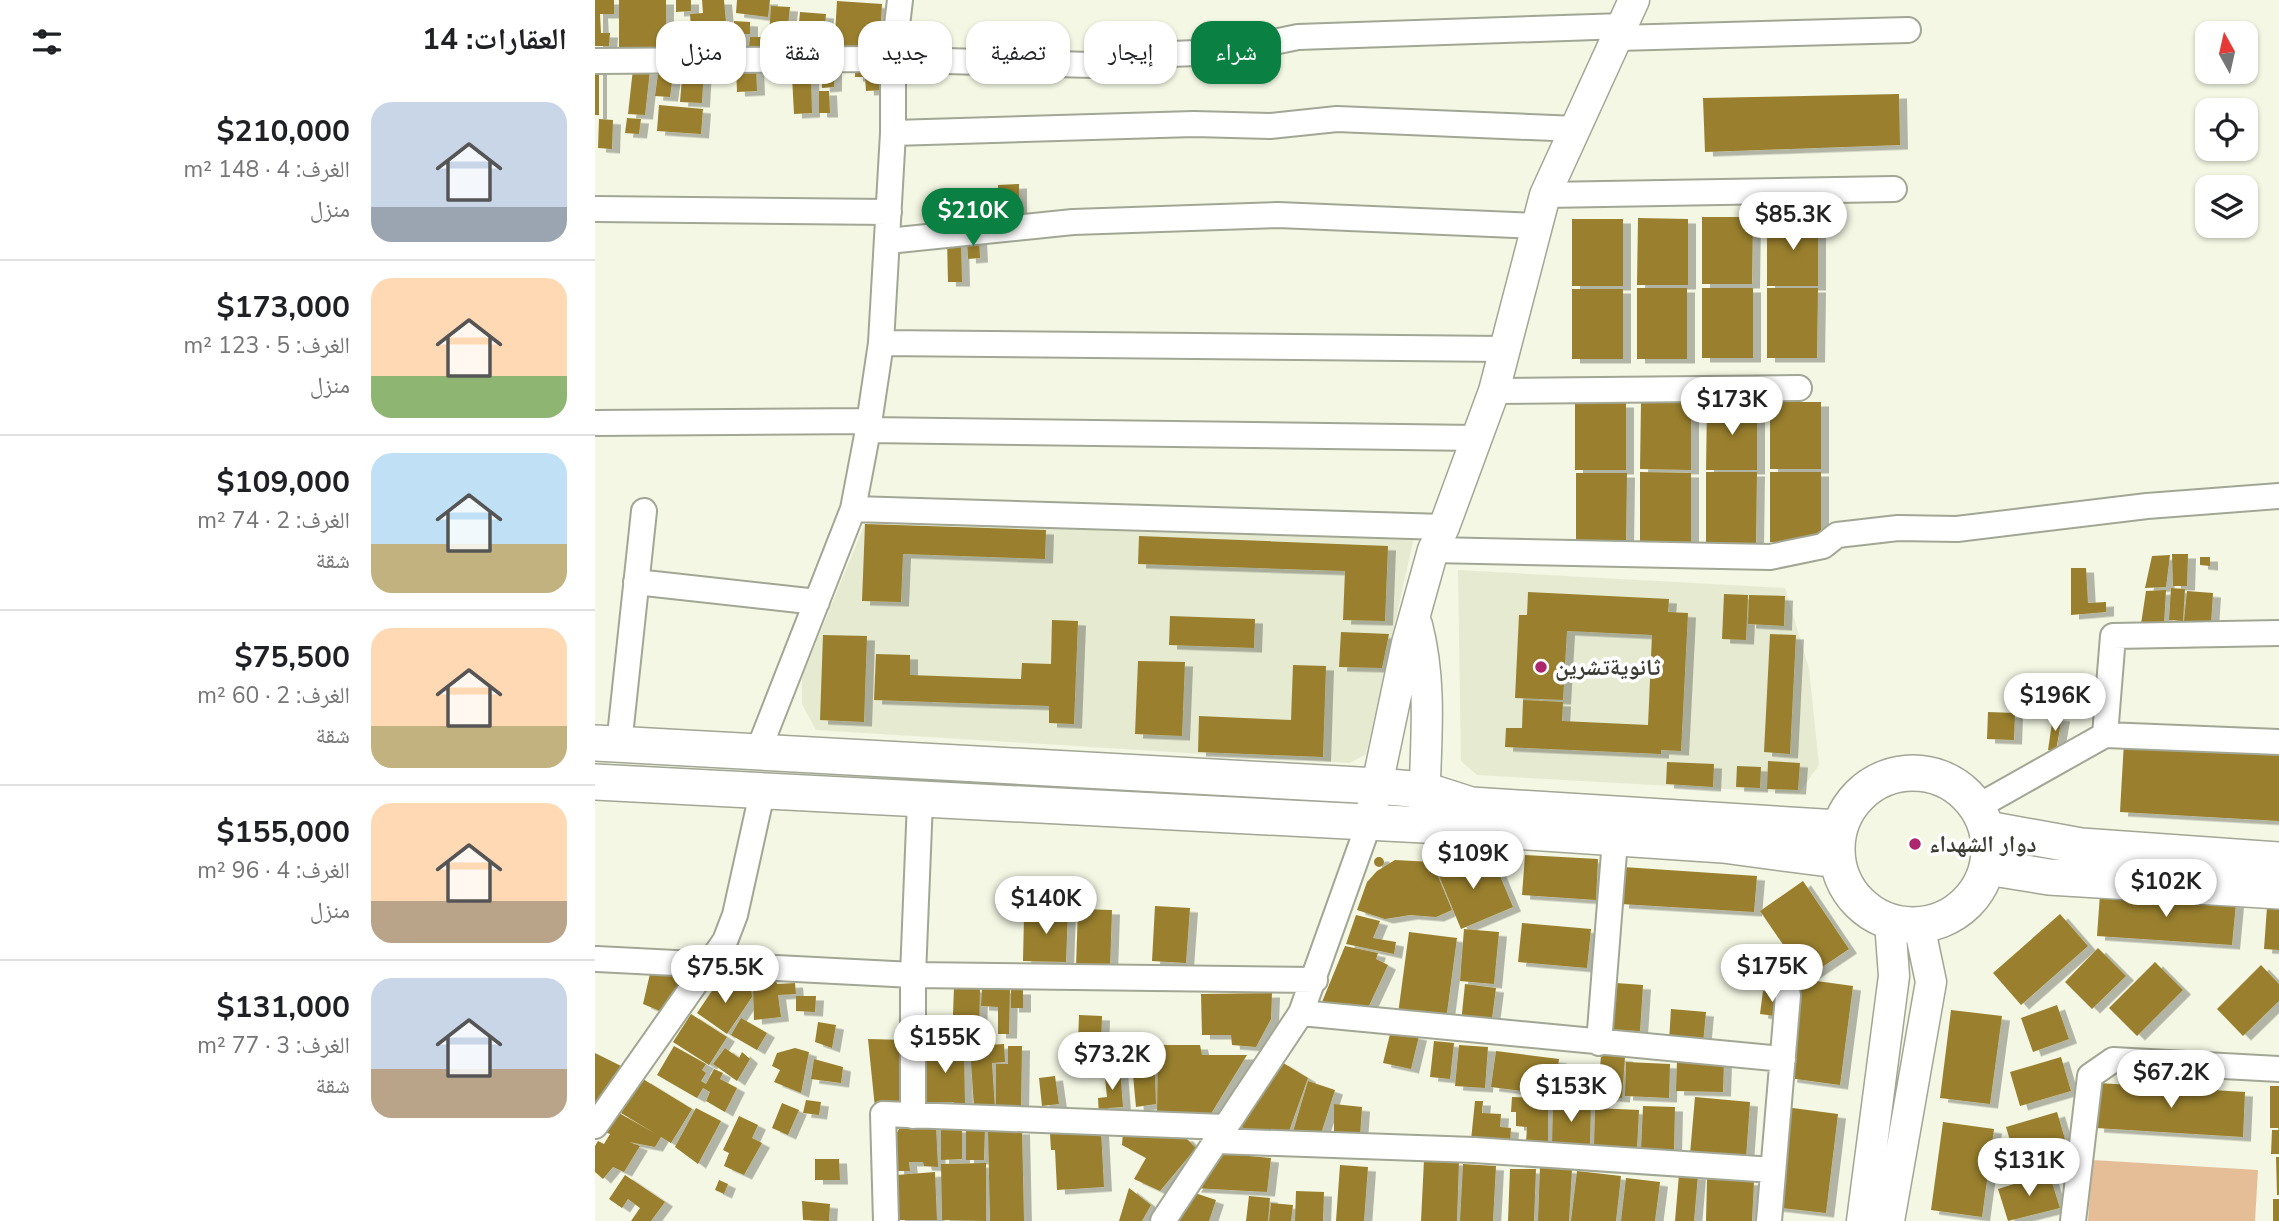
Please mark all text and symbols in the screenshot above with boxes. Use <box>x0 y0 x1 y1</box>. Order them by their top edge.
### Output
text: العقارات: 14 <box>422 19 567 60</box>
chip: منزل <box>656 21 746 84</box>
chip: شقة <box>760 21 844 84</box>
chip: جديد <box>858 21 952 84</box>
chip: تصفية <box>966 21 1070 84</box>
chip: إيجار <box>1084 21 1177 84</box>
chip: شراء <box>1191 21 1281 84</box>
north arrow <box>2195 21 2257 84</box>
map controls <box>2195 21 2258 238</box>
icon: filters <box>28 23 66 61</box>
button: locate <box>2195 98 2258 161</box>
text: $210,000 <box>217 111 350 152</box>
icon: home <box>427 130 511 214</box>
text: الغرف: 4 · 148 m² <box>184 154 350 185</box>
button: layers <box>2195 175 2258 238</box>
pin: $210K <box>924 188 1022 248</box>
pin: $85.3K <box>1736 192 1850 252</box>
text: منزل <box>310 194 350 225</box>
text: $210K <box>938 195 1008 226</box>
text: $85.3K <box>1755 199 1831 230</box>
text: $173,000 <box>217 287 350 328</box>
icon: home <box>427 306 511 390</box>
text: الغرف: 5 · 123 m² <box>184 330 350 361</box>
text: منزل <box>310 370 350 401</box>
pin: $173K <box>1683 378 1781 437</box>
text: $173K <box>1697 384 1767 415</box>
text: $109,000 <box>217 462 350 503</box>
icon: home <box>427 481 511 565</box>
text: الغرف: 2 · 74 m² <box>197 505 350 536</box>
text: شقة <box>316 545 350 576</box>
text: $75,500 <box>235 637 350 678</box>
place label: ثانويةتشرين <box>1555 652 1661 683</box>
icon: home <box>427 656 511 740</box>
marker: ثانويةتشرين <box>1533 659 1549 675</box>
pin: $196K <box>2006 674 2104 733</box>
text: الغرف: 2 · 60 m² <box>197 680 350 711</box>
text: $196K <box>2020 680 2090 711</box>
text: شقة <box>316 720 350 751</box>
text: $155,000 <box>217 812 350 853</box>
place label: دوار الشهداء <box>1929 829 2037 860</box>
icon: home <box>427 831 511 915</box>
pin: $109K <box>1424 832 1522 891</box>
marker: دوار الشهداء <box>1907 836 1923 852</box>
text: $109K <box>1438 838 1508 869</box>
text: الغرف: 4 · 96 m² <box>197 855 350 886</box>
pin: $102K <box>2117 860 2215 919</box>
text: $102K <box>2131 866 2201 897</box>
pin: $140K <box>997 876 1095 936</box>
text: $140K <box>1011 883 1081 914</box>
text: منزل <box>310 895 350 926</box>
pin: $175K <box>1723 944 1821 1004</box>
pin: $75.5K <box>668 946 782 1005</box>
text: $175K <box>1737 951 1807 982</box>
text: $75.5K <box>687 952 763 983</box>
text: $131,000 <box>217 987 350 1028</box>
icon: home <box>427 1006 511 1090</box>
pin: $155K <box>896 1016 994 1075</box>
text: $155K <box>910 1022 980 1053</box>
text: الغرف: 3 · 77 m² <box>197 1030 350 1061</box>
pin: $73.2K <box>1055 1032 1169 1092</box>
text: $73.2K <box>1074 1039 1150 1070</box>
pin: $67.2K <box>2114 1050 2228 1110</box>
text: $67.2K <box>2133 1057 2209 1088</box>
pin: $153K <box>1522 1064 1620 1124</box>
text: شقة <box>316 1070 350 1101</box>
text: $153K <box>1536 1071 1606 1102</box>
pin: $131K <box>1980 1138 2078 1198</box>
text: $131K <box>1994 1145 2064 1176</box>

